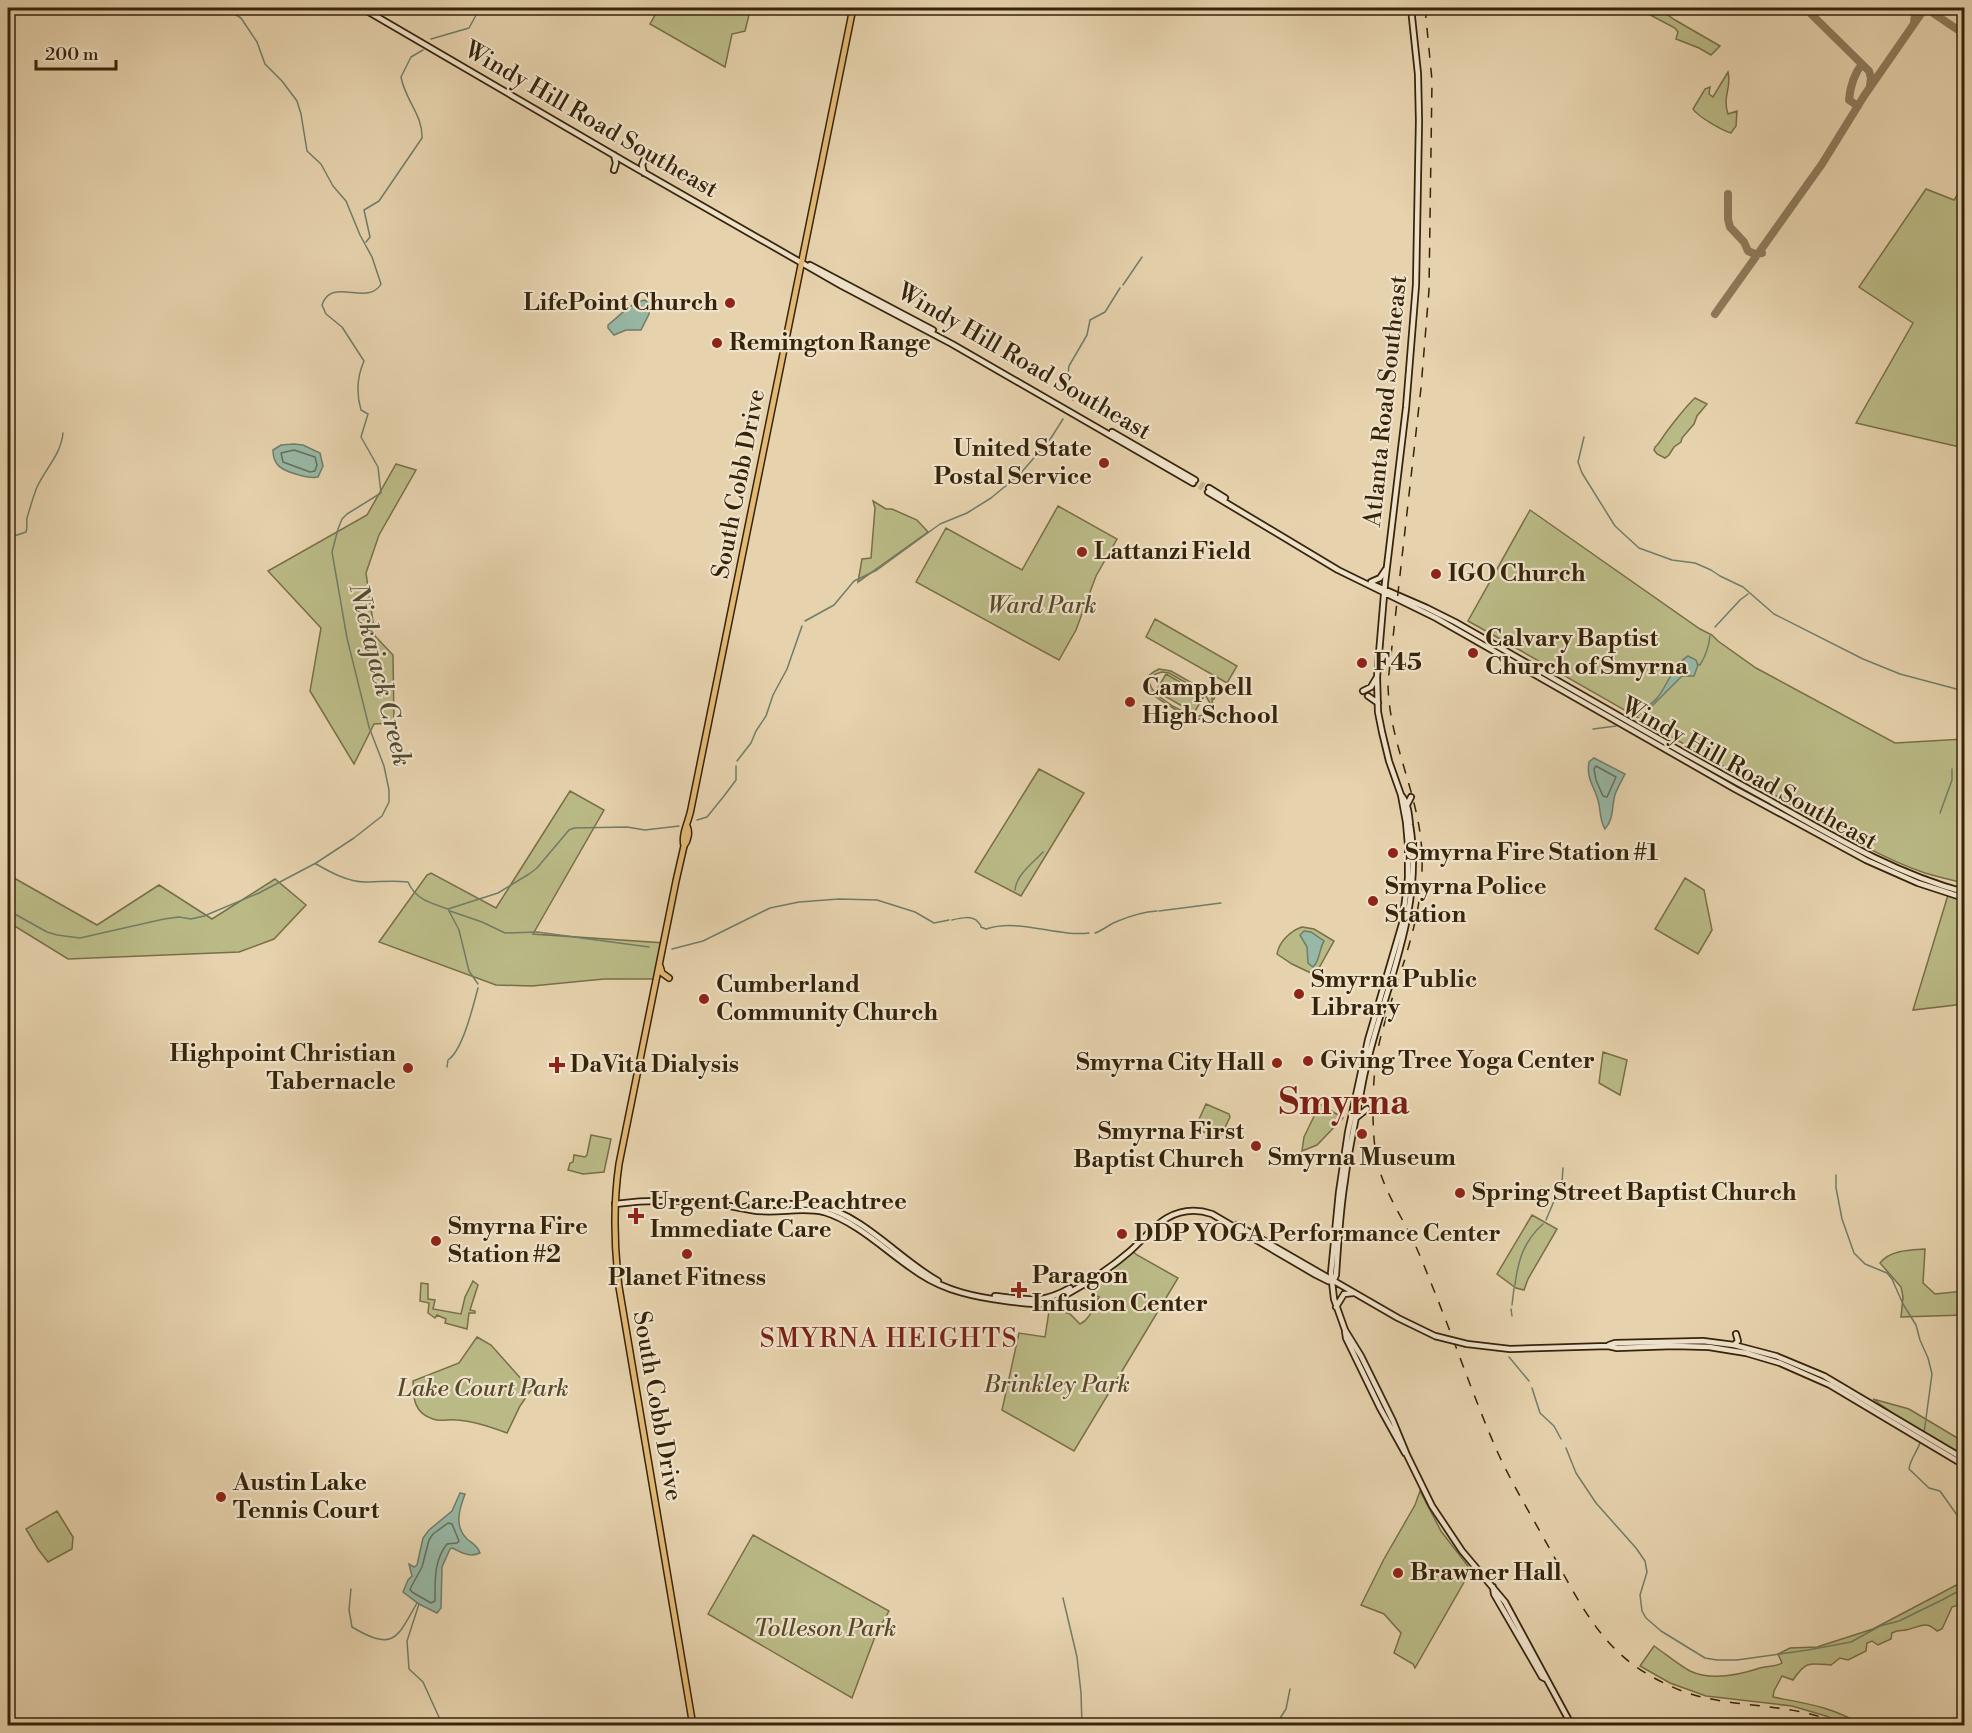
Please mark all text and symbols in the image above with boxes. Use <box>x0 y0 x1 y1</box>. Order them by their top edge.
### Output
scale bar <box>36 33 116 71</box>
street label: Windy Hill Road Southeast <box>458 34 724 205</box>
text: 200 m <box>45 43 99 66</box>
street label: Atlanta Road Southeast <box>1358 273 1414 529</box>
street label: Windy Hill Road Southeast <box>891 276 1157 447</box>
place label: LifePoint Church <box>523 288 718 318</box>
marker: LifePoint Church <box>723 296 737 310</box>
place label: Remington Range <box>729 328 931 358</box>
marker: Remington Range <box>710 336 724 350</box>
street label: South Cobb Drive <box>706 387 772 581</box>
place label: United State Postal Service <box>934 434 1092 492</box>
marker: United State Postal Service <box>1097 456 1111 470</box>
place label: Lattanzi Field <box>1094 537 1251 567</box>
marker: Lattanzi Field <box>1075 545 1089 559</box>
place label: IGO Church <box>1448 559 1586 589</box>
marker: IGO Church <box>1429 567 1443 581</box>
water label: Nickajack Creek <box>342 579 418 770</box>
park label: Ward Park <box>988 591 1096 621</box>
place label: Calvary Baptist Church of Smyrna <box>1485 624 1689 682</box>
marker: Calvary Baptist Church of Smyrna <box>1466 646 1480 660</box>
place label: F45 <box>1374 648 1422 678</box>
marker: F45 <box>1355 656 1369 670</box>
place label: Campbell High School <box>1142 673 1279 731</box>
street label: Windy Hill Road Southeast <box>1615 691 1883 857</box>
marker: Campbell High School <box>1123 695 1137 709</box>
place label: Smyrna Fire Station #1 <box>1405 838 1659 868</box>
marker: Smyrna Fire Station #1 <box>1386 846 1400 860</box>
place label: Smyrna Police Station <box>1385 872 1547 930</box>
marker: Smyrna Police Station <box>1366 894 1380 908</box>
place label: Smyrna Public Library <box>1311 965 1477 1023</box>
place label: Cumberland Community Church <box>716 970 938 1028</box>
marker: Smyrna Public Library <box>1292 987 1306 1001</box>
marker: Cumberland Community Church <box>697 992 711 1006</box>
place label: Highpoint Christian Tabernacle <box>169 1039 396 1097</box>
place label: Giving Tree Yoga Center <box>1320 1046 1595 1076</box>
place label: Smyrna City Hall <box>1076 1048 1265 1078</box>
place label: DaVita Dialysis <box>570 1050 739 1080</box>
marker: Giving Tree Yoga Center <box>1301 1054 1315 1068</box>
marker: DaVita Dialysis <box>548 1056 566 1074</box>
marker: Smyrna City Hall <box>1270 1056 1284 1070</box>
marker: Highpoint Christian Tabernacle <box>401 1061 415 1075</box>
district label: Smyrna <box>1278 1081 1410 1126</box>
place label: Smyrna First Baptist Church <box>1073 1117 1245 1175</box>
marker: Smyrna Museum <box>1355 1127 1369 1141</box>
marker: Smyrna First Baptist Church <box>1249 1139 1263 1153</box>
place label: Smyrna Museum <box>1268 1143 1456 1173</box>
place label: Spring Street Baptist Church <box>1472 1178 1797 1208</box>
marker: Spring Street Baptist Church <box>1453 1186 1467 1200</box>
place label: Urgent Care Peachtree Immediate Care <box>650 1187 907 1245</box>
marker: Urgent Care Peachtree Immediate Care <box>627 1207 645 1225</box>
place label: Smyrna Fire Station #2 <box>448 1212 588 1270</box>
place label: DDP YOGA Performance Center <box>1134 1219 1501 1249</box>
marker: DDP YOGA Performance Center <box>1115 1227 1129 1241</box>
marker: Smyrna Fire Station #2 <box>429 1234 443 1248</box>
marker: Planet Fitness <box>680 1247 694 1261</box>
place label: Paragon Infusion Center <box>1032 1261 1208 1319</box>
place label: Planet Fitness <box>608 1263 766 1293</box>
marker: Paragon Infusion Center <box>1010 1281 1028 1299</box>
street label: South Cobb Drive <box>626 1309 688 1503</box>
district label: SMYRNA HEIGHTS <box>760 1323 1018 1355</box>
park label: Brinkley Park <box>983 1370 1130 1400</box>
park label: Lake Court Park <box>396 1374 569 1404</box>
place label: Austin Lake Tennis Court <box>232 1468 380 1526</box>
marker: Austin Lake Tennis Court <box>214 1490 228 1504</box>
place label: Brawner Hall <box>1410 1558 1562 1588</box>
marker: Brawner Hall <box>1391 1566 1405 1580</box>
park label: Tolleson Park <box>754 1614 896 1644</box>

